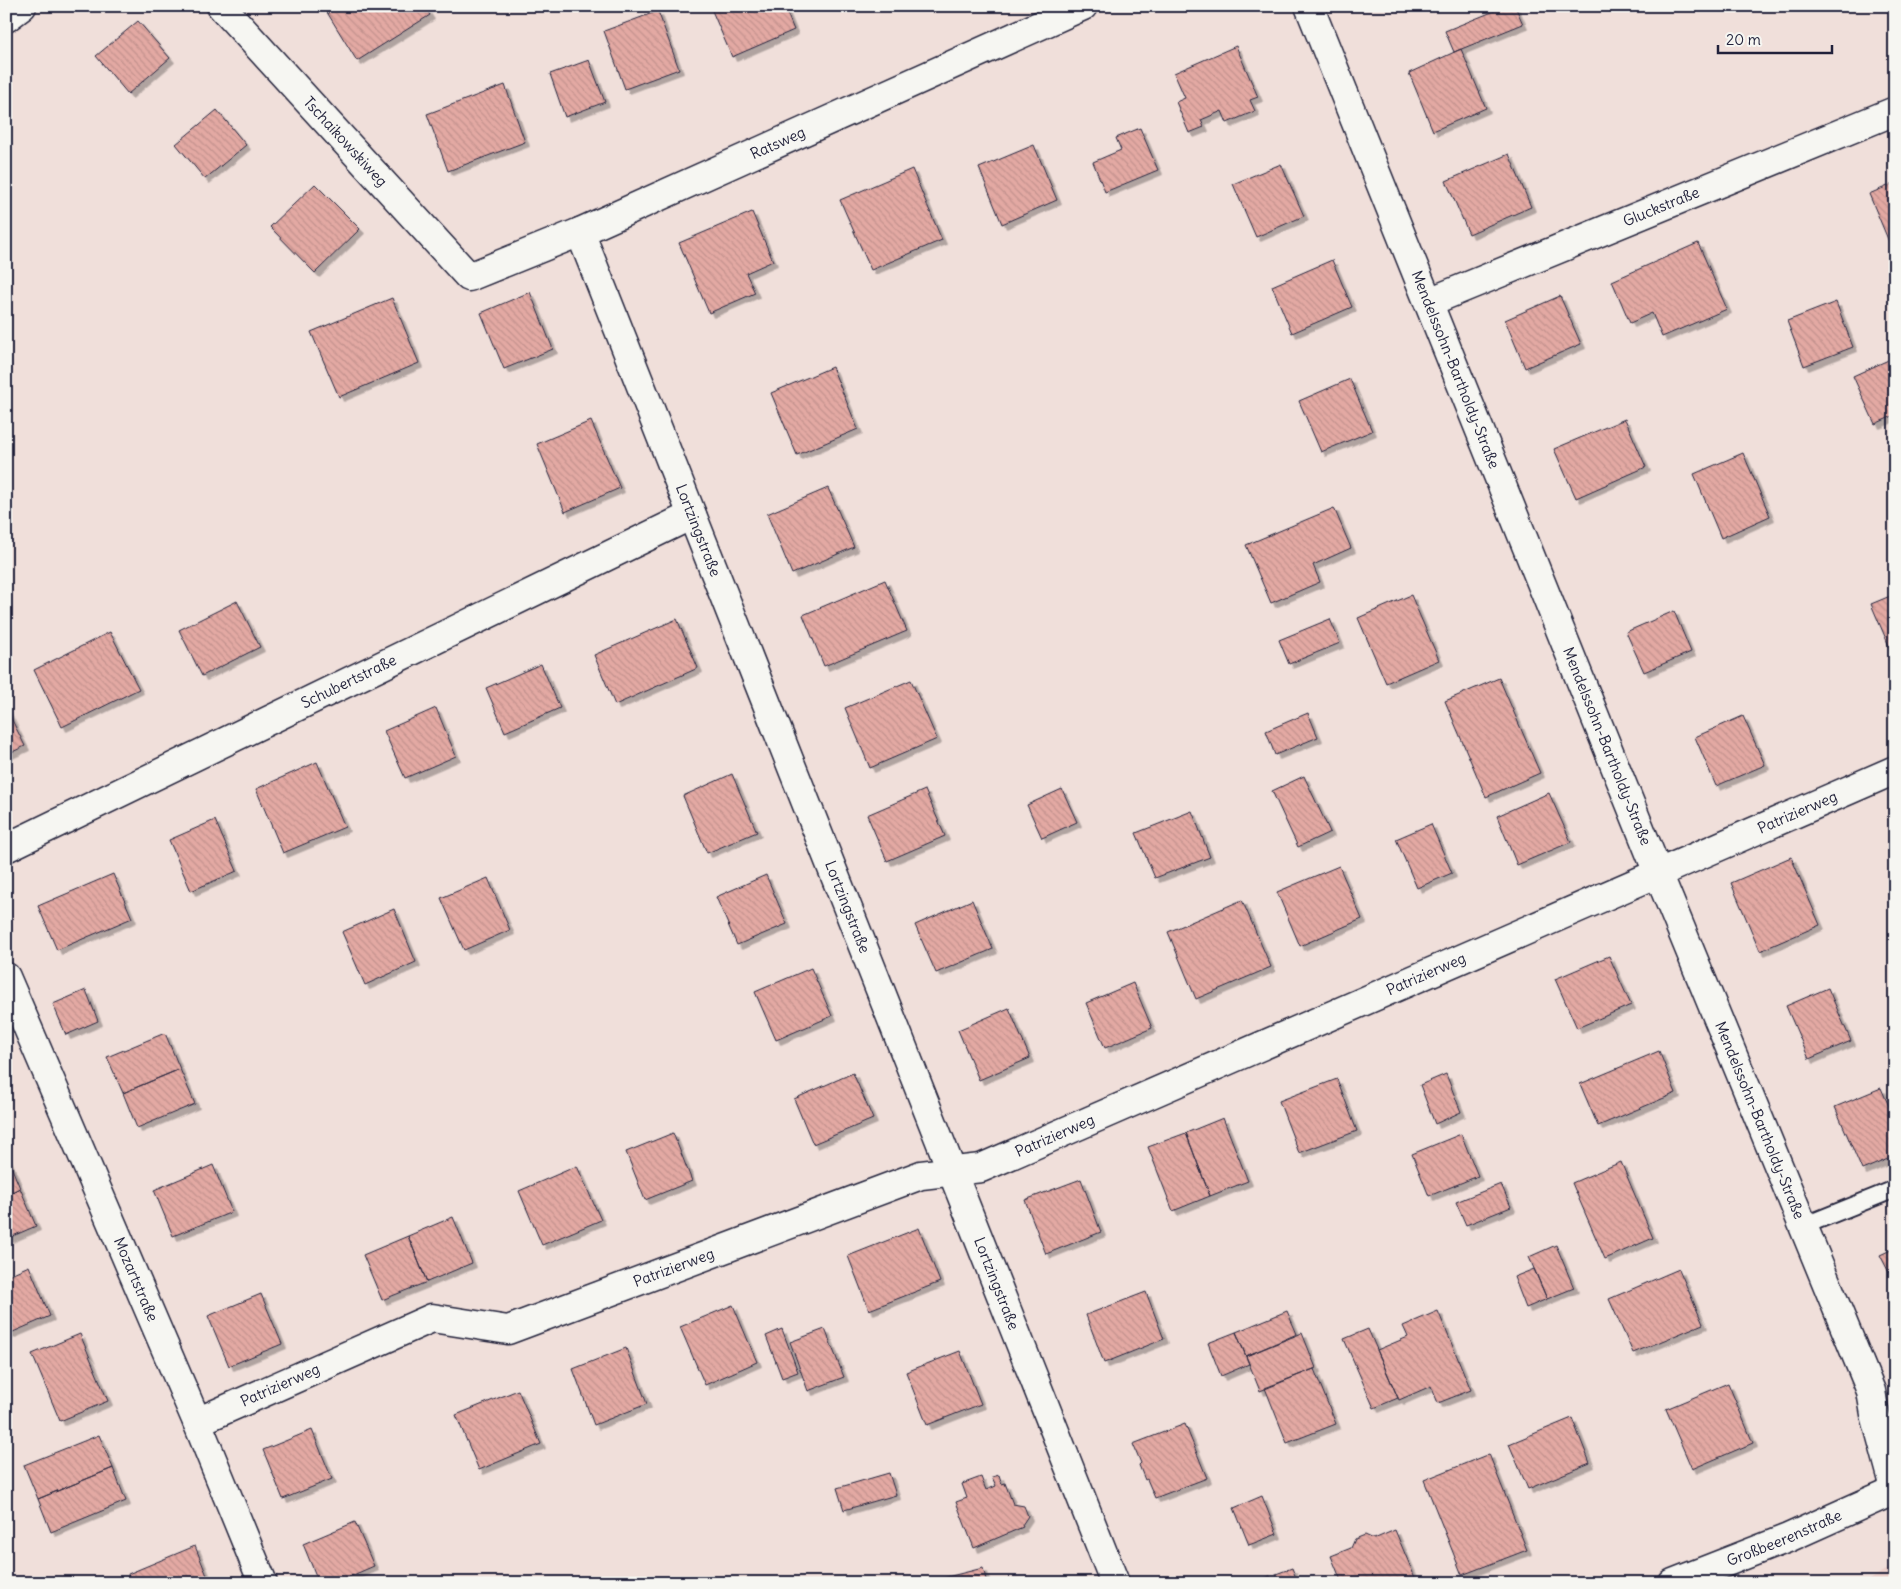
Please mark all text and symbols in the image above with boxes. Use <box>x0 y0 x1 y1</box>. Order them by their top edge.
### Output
scale bar <box>1718 22 1832 54</box>
text: 20 m <box>1726 30 1761 49</box>
street label: Tschaikowskiweg <box>300 92 392 191</box>
street label: Ratsweg <box>747 122 808 163</box>
street label: Gluckstraße <box>1620 182 1702 230</box>
street label: Mendelssohn-Bartholdy-Straße <box>1407 268 1504 471</box>
street label: Lortzingstraße <box>672 481 726 579</box>
street label: Mendelssohn-Bartholdy-Straße <box>1559 644 1656 848</box>
street label: Schubertstraße <box>298 650 399 712</box>
street label: Patrizierweg <box>1755 786 1840 838</box>
street label: Lortzingstraße <box>821 858 875 956</box>
street label: Patrizierweg <box>1383 948 1469 999</box>
street label: Mendelssohn-Bartholdy-Straße <box>1711 1018 1809 1222</box>
street label: Patrizierweg <box>1012 1110 1097 1161</box>
street label: Mozartstraße <box>110 1234 163 1324</box>
street label: Lortzingstraße <box>970 1234 1024 1332</box>
street label: Patrizierweg <box>631 1244 717 1291</box>
street label: Patrizierweg <box>237 1359 323 1411</box>
street label: Großbeerenstraße <box>1724 1505 1845 1570</box>

